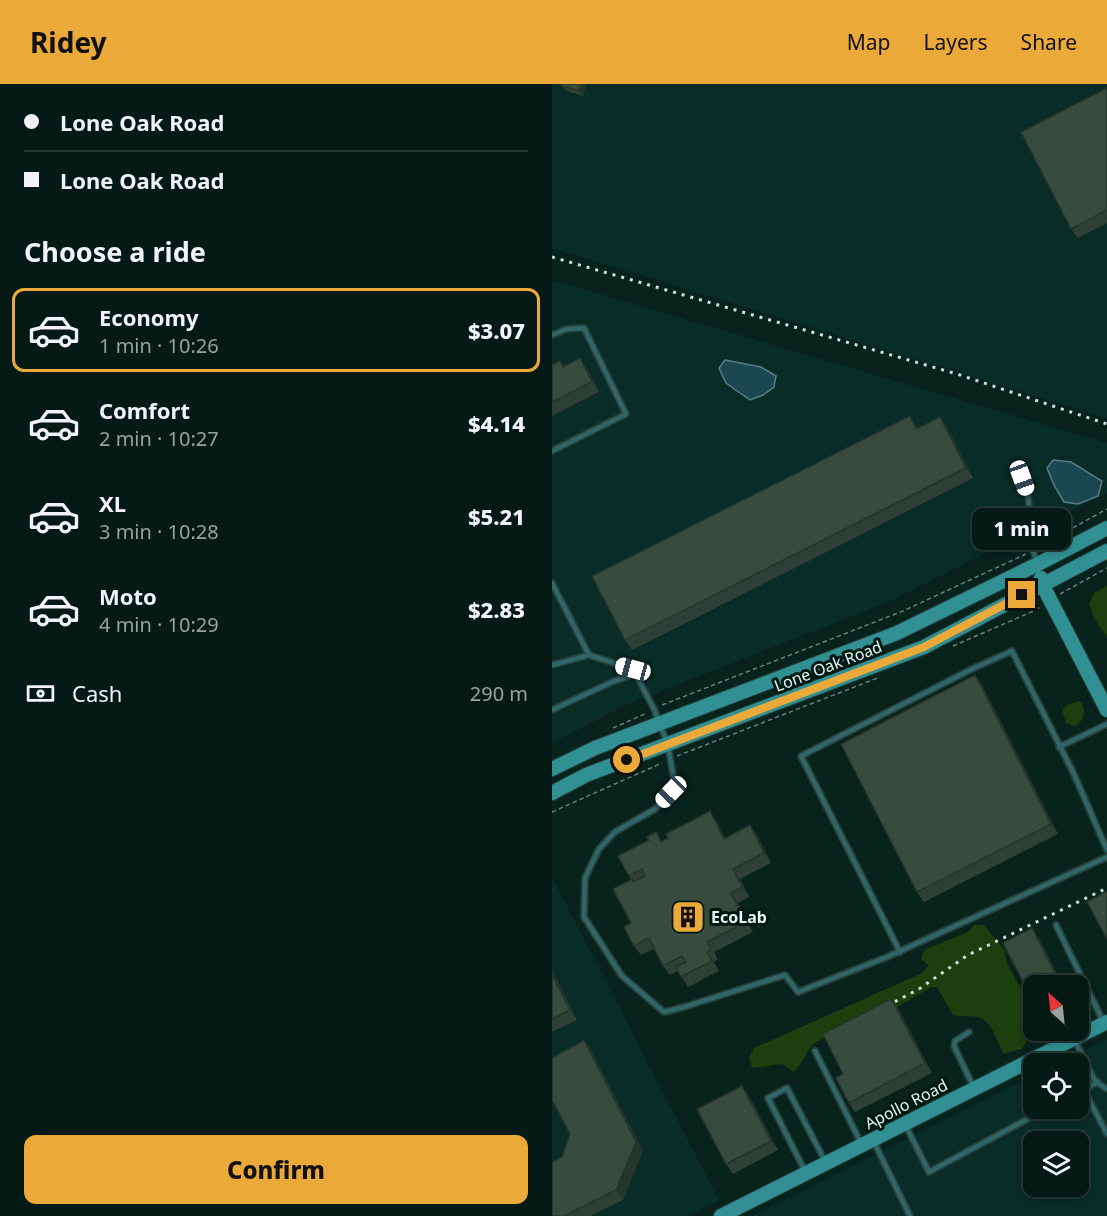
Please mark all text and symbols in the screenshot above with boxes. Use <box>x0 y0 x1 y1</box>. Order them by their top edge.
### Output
text: Ridey <box>30 23 107 61</box>
text: Map <box>847 28 891 56</box>
text: Layers <box>924 28 988 56</box>
text: Share <box>1021 28 1077 56</box>
text: Lone Oak Road <box>60 107 224 137</box>
text: Lone Oak Road <box>60 165 224 195</box>
text: Choose a ride <box>24 233 206 270</box>
text: Economy <box>99 302 198 332</box>
icon: car <box>27 303 81 357</box>
text: $3.07 <box>468 315 525 345</box>
text: 1 min · 10:26 <box>99 332 219 359</box>
text: Comfort <box>99 395 190 425</box>
icon: car <box>27 396 81 450</box>
text: $4.14 <box>468 408 525 438</box>
text: 2 min · 10:27 <box>99 425 219 452</box>
car <box>1007 458 1037 498</box>
text: XL <box>99 488 126 518</box>
icon: car <box>27 489 81 543</box>
text: $5.21 <box>468 501 525 531</box>
callout: 1 min <box>972 508 1072 550</box>
text: 1 min <box>994 515 1049 542</box>
text: 3 min · 10:28 <box>99 518 219 545</box>
text: Moto <box>99 581 157 611</box>
route end <box>1008 581 1035 608</box>
icon: car <box>27 582 81 636</box>
text: $2.83 <box>468 594 525 624</box>
text: 4 min · 10:29 <box>99 611 219 638</box>
street label: Lone Oak Road <box>771 635 885 697</box>
car <box>613 656 653 682</box>
icon: cash <box>24 677 57 710</box>
text: Cash <box>72 678 122 708</box>
text: 290 m <box>470 680 528 707</box>
route start <box>613 746 640 773</box>
car <box>652 773 690 811</box>
building icon: EcoLab <box>670 899 706 935</box>
place label: EcoLab <box>711 906 767 928</box>
north arrow <box>1023 975 1089 1041</box>
map controls <box>1023 975 1089 1197</box>
button: locate <box>1023 1053 1089 1119</box>
street label: Apollo Road <box>861 1074 951 1134</box>
button: layers <box>1023 1131 1089 1197</box>
button: Confirm <box>24 1135 528 1204</box>

